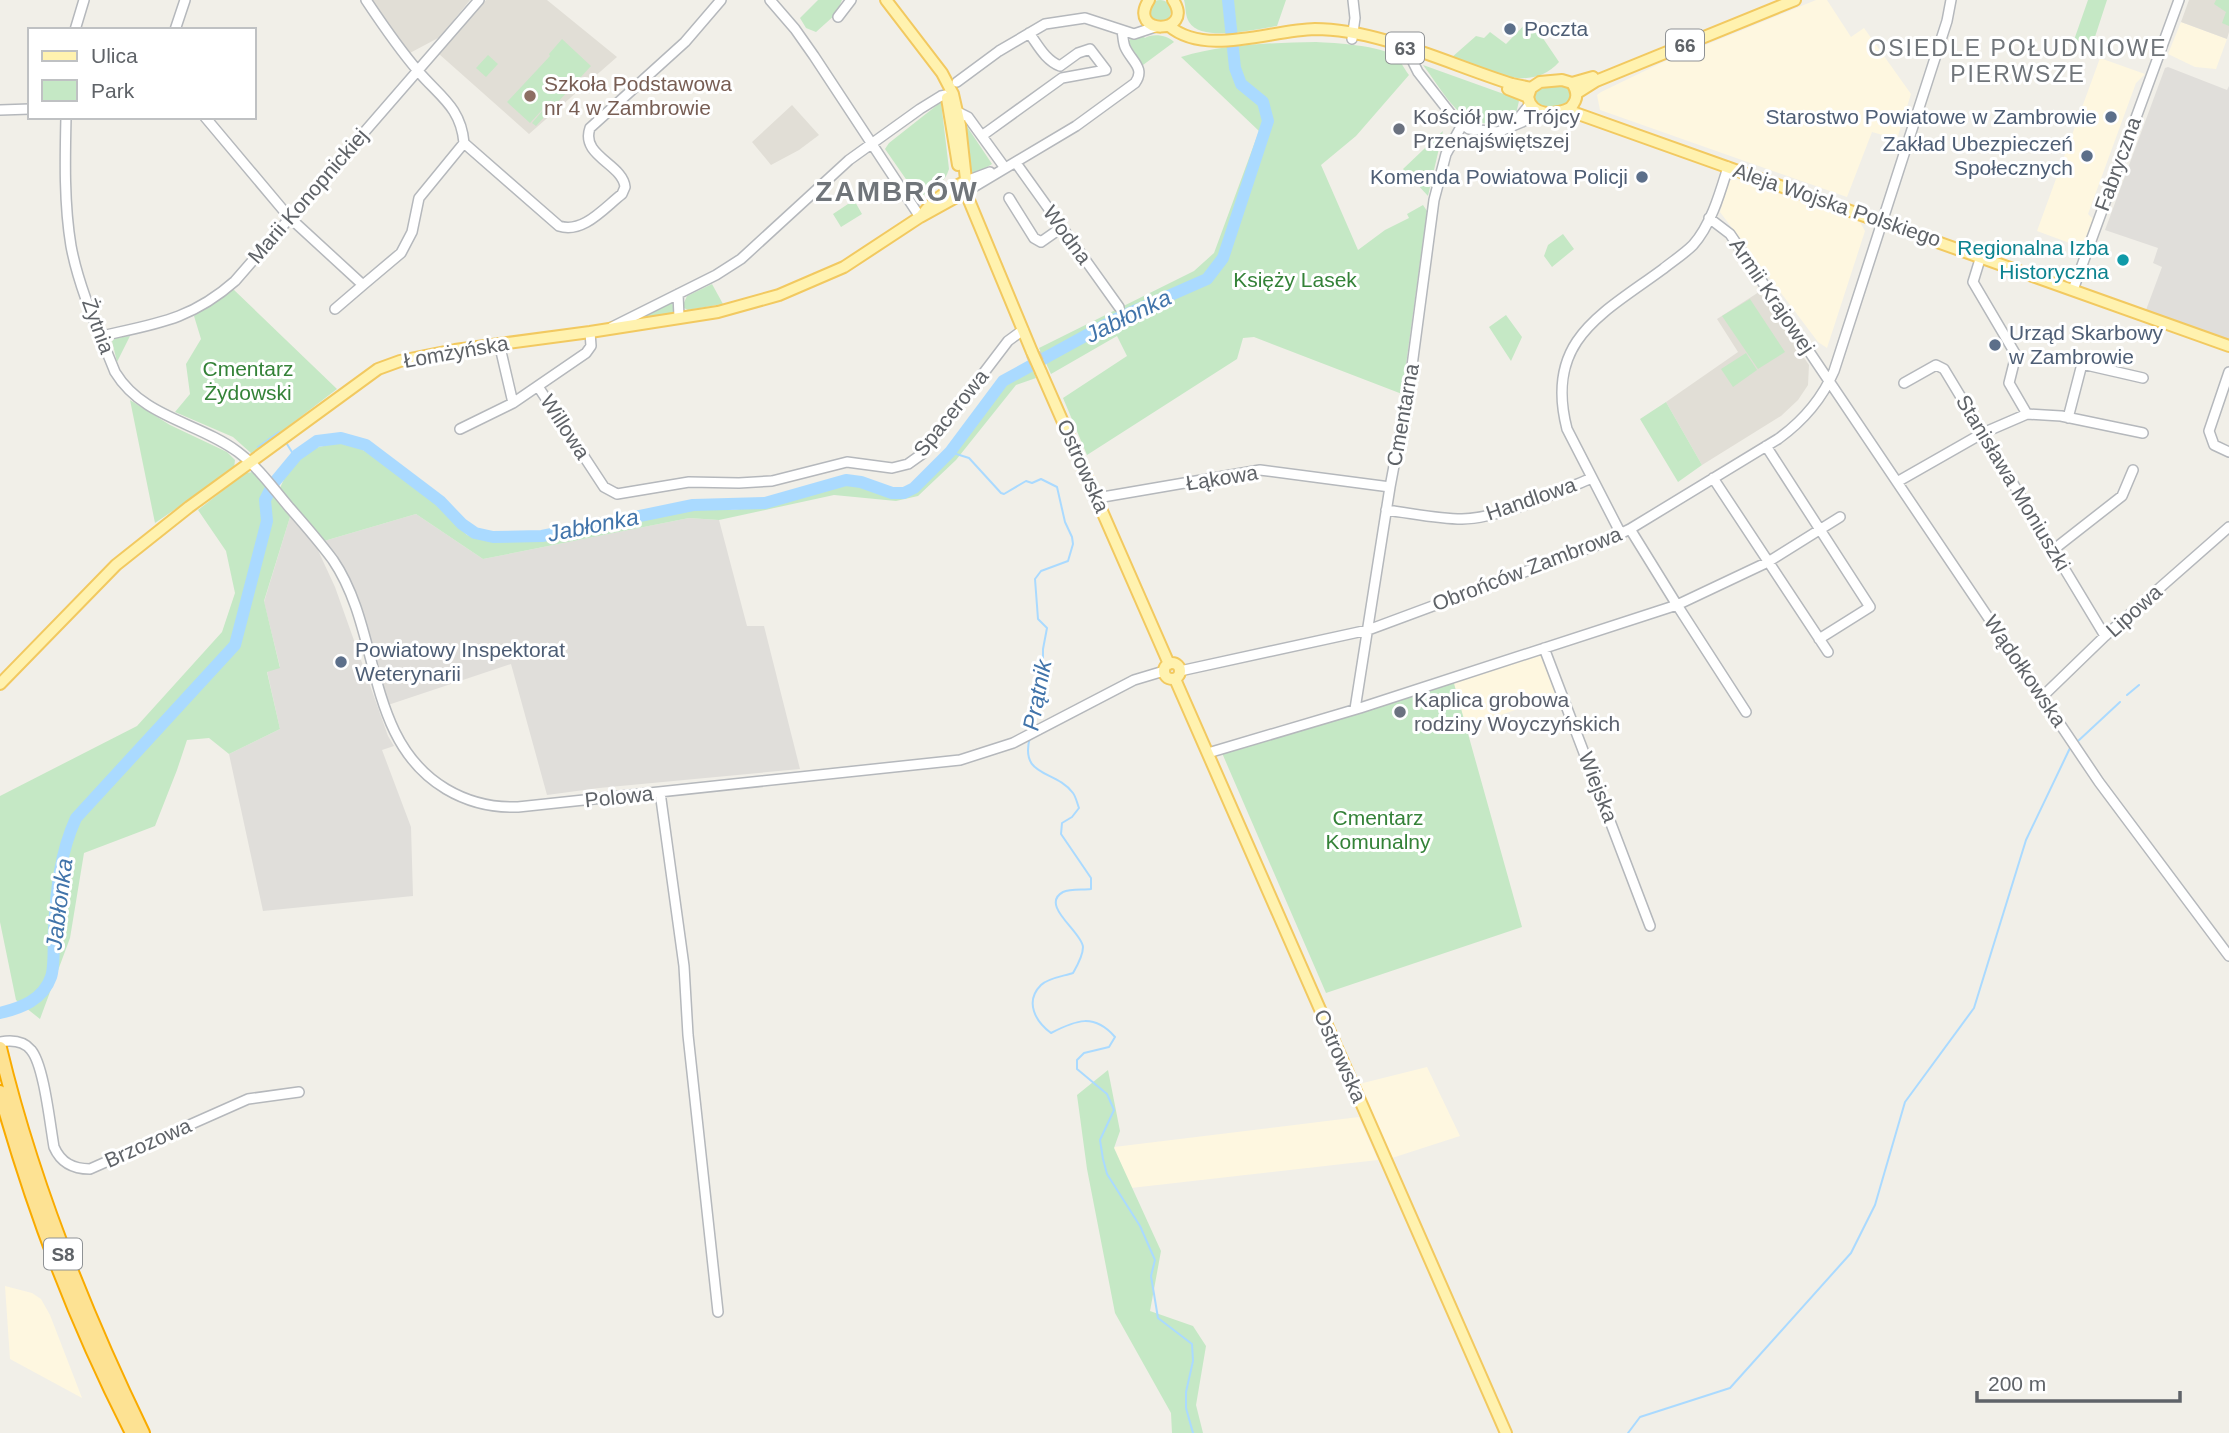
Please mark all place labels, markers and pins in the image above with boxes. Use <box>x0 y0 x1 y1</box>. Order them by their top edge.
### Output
place label: Poczta <box>1524 17 1589 40</box>
marker: Poczta <box>1502 21 1518 37</box>
place label: Szkoła Podstawowa nr 4 w Zambrowie <box>544 72 732 119</box>
marker: Szkoła Podstawowa nr 4 w Zambrowie <box>522 88 538 104</box>
place label: Kościół pw. Trójcy Przenajświętszej <box>1413 105 1580 152</box>
place label: Starostwo Powiatowe w Zambrowie <box>1766 105 2097 128</box>
marker: Starostwo Powiatowe w Zambrowie <box>2103 109 2119 125</box>
marker: Kościół pw. Trójcy Przenajświętszej <box>1391 121 1407 137</box>
place label: Zakład Ubezpieczeń Społecznych <box>1883 132 2073 179</box>
marker: Zakład Ubezpieczeń Społecznych <box>2079 148 2095 164</box>
place label: Komenda Powiatowa Policji <box>1370 165 1628 188</box>
marker: Komenda Powiatowa Policji <box>1634 169 1650 185</box>
place label: Regionalna Izba Historyczna <box>1957 236 2109 283</box>
marker: Regionalna Izba Historyczna <box>2115 252 2131 268</box>
place label: Urząd Skarbowy w Zambrowie <box>2008 321 2164 368</box>
marker: Urząd Skarbowy w Zambrowie <box>1987 337 2003 353</box>
place label: Powiatowy Inspektorat Weterynarii <box>355 638 565 685</box>
marker: Powiatowy Inspektorat Weterynarii <box>333 654 349 670</box>
place label: Kaplica grobowa rodziny Woyczyńskich <box>1414 688 1620 735</box>
marker: Kaplica grobowa rodziny Woyczyńskich <box>1392 704 1408 720</box>

